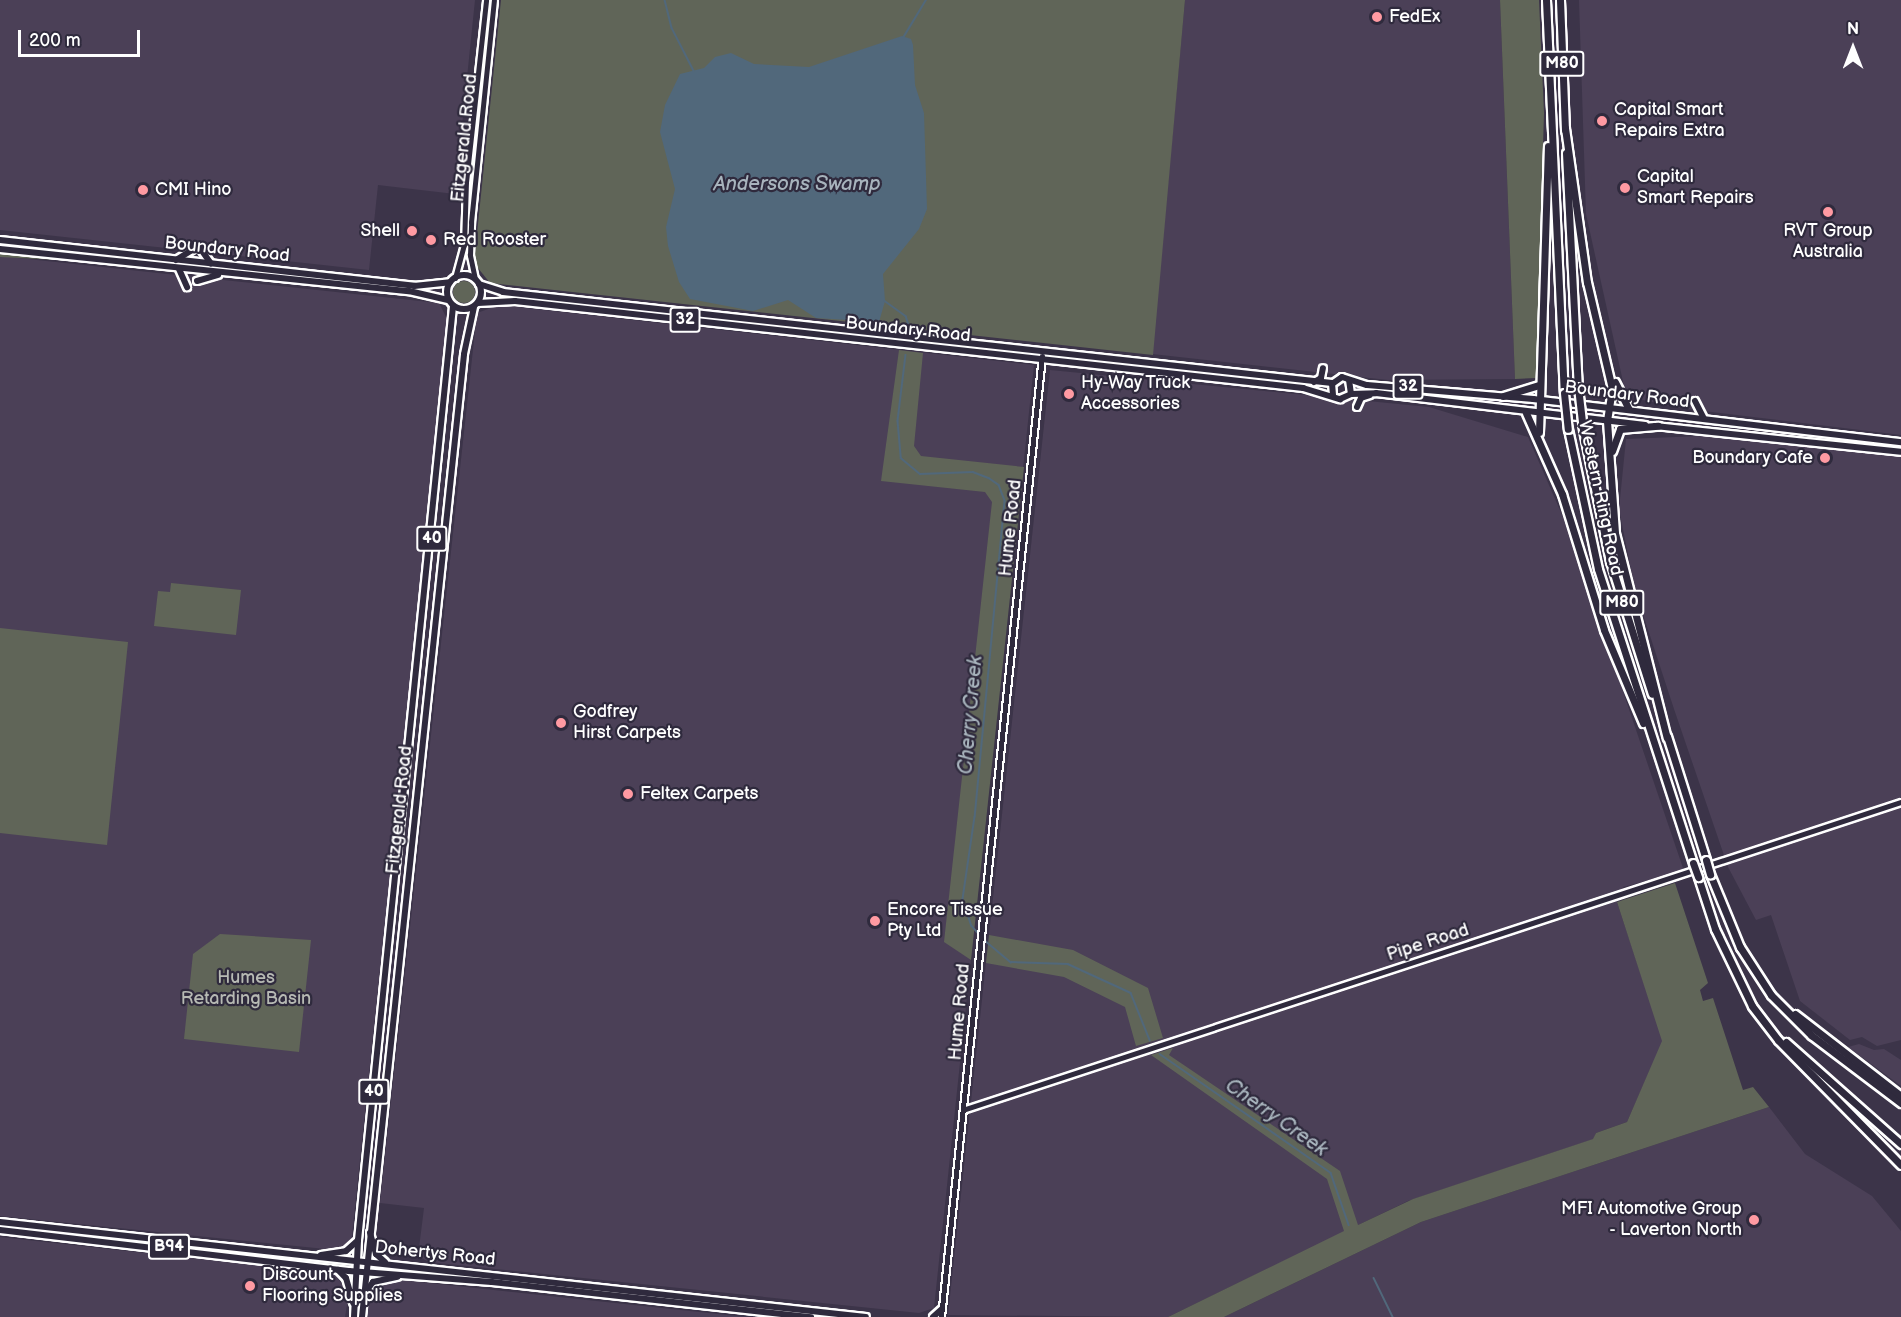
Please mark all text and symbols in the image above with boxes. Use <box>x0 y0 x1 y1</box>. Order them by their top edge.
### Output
place label: FedEx <box>1389 6 1440 28</box>
marker: FedEx <box>1370 10 1384 24</box>
scale bar <box>21 18 142 56</box>
north arrow <box>1823 18 1883 78</box>
text: N <box>1847 20 1859 39</box>
text: 200 m <box>29 30 81 51</box>
road number: M80 <box>1538 51 1586 77</box>
street label: Fitzgerald Road <box>448 73 482 203</box>
place label: Capital Smart Repairs Extra <box>1614 100 1725 142</box>
marker: Capital Smart Repairs Extra <box>1595 114 1609 128</box>
place label: Capital Smart Repairs <box>1637 167 1754 210</box>
water label: Andersons Swamp <box>713 172 881 196</box>
place label: CMI Hino <box>155 179 232 201</box>
marker: Capital Smart Repairs <box>1618 181 1632 195</box>
marker: CMI Hino <box>136 183 150 197</box>
marker: RVT Group Australia <box>1821 205 1835 219</box>
place label: Shell <box>360 220 400 242</box>
place label: RVT Group Australia <box>1783 221 1873 264</box>
marker: Shell <box>405 224 419 238</box>
place label: Red Rooster <box>443 229 546 251</box>
street label: Boundary Road <box>163 233 291 267</box>
marker: Red Rooster <box>424 233 438 247</box>
road number: 32 <box>668 307 702 333</box>
street label: Boundary Road <box>844 313 972 347</box>
place label: Hy-Way Truck Accessories <box>1081 373 1192 416</box>
road number: 32 <box>1392 374 1424 400</box>
street label: Boundary Road <box>1563 377 1691 413</box>
marker: Hy-Way Truck Accessories <box>1062 387 1076 401</box>
street label: Western Ring Road <box>1573 418 1627 578</box>
place label: Boundary Cafe <box>1691 447 1813 469</box>
marker: Boundary Cafe <box>1818 451 1832 465</box>
street label: Hume Road <box>995 479 1027 577</box>
road number: 40 <box>416 526 448 552</box>
road number: M80 <box>1598 590 1646 616</box>
water label: Cherry Creek <box>954 654 988 776</box>
place label: Godfrey Hirst Carpets <box>573 702 681 744</box>
marker: Godfrey Hirst Carpets <box>554 716 568 730</box>
street label: Fitzgerald Road <box>383 745 417 875</box>
place label: Feltex Carpets <box>640 783 758 805</box>
marker: Feltex Carpets <box>621 787 635 801</box>
place label: Encore Tissue Pty Ltd <box>887 900 1003 942</box>
marker: Encore Tissue Pty Ltd <box>868 914 882 928</box>
street label: Pipe Road <box>1384 920 1472 966</box>
street label: Hume Road <box>945 963 975 1061</box>
park label: Humes Retarding Basin <box>181 968 311 1010</box>
water label: Cherry Creek <box>1220 1074 1332 1162</box>
road number: 40 <box>358 1079 391 1105</box>
place label: MFI Automotive Group - Laverton North <box>1561 1199 1742 1242</box>
marker: MFI Automotive Group - Laverton North <box>1747 1213 1761 1227</box>
road number: B94 <box>146 1234 192 1260</box>
street label: Dohertys Road <box>374 1237 496 1271</box>
place label: Discount Flooring Supplies <box>262 1265 403 1308</box>
marker: Discount Flooring Supplies <box>243 1279 257 1293</box>

